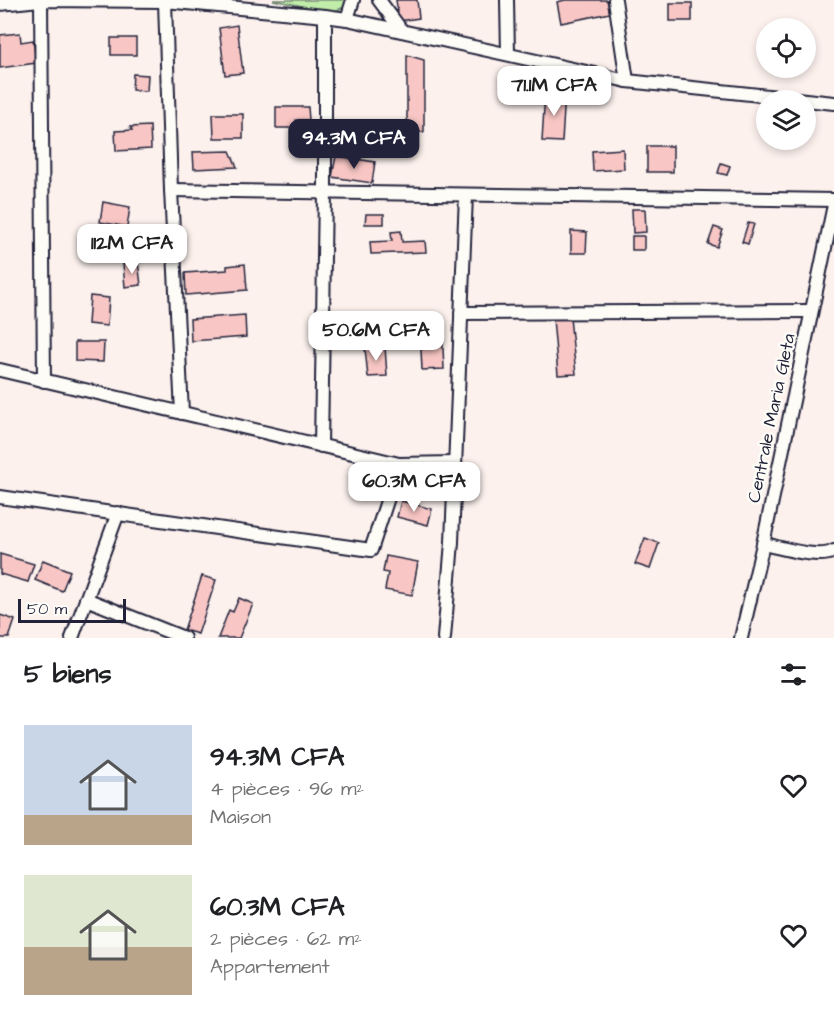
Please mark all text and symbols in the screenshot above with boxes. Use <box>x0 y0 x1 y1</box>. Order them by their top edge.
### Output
map controls <box>756 18 816 150</box>
button: locate <box>756 18 816 78</box>
pin: 71.1M CFA <box>485 66 623 117</box>
text: 71.1M CFA <box>511 71 597 99</box>
button: layers <box>756 90 816 150</box>
pin: 94.3M CFA <box>285 119 423 170</box>
text: 94.3M CFA <box>302 124 406 152</box>
pin: 112M CFA <box>70 224 194 275</box>
text: 112M CFA <box>91 229 173 257</box>
pin: 50.6M CFA <box>307 311 445 362</box>
text: 50.6M CFA <box>322 316 430 344</box>
street label: Centrale Maria Gleta <box>741 331 802 505</box>
pin: 60.3M CFA <box>345 462 483 513</box>
text: 60.3M CFA <box>362 467 466 495</box>
scale bar <box>18 596 126 624</box>
text: 50 m <box>27 598 67 620</box>
text: 5 biens <box>24 656 111 692</box>
icon: filters <box>777 658 810 691</box>
text: 94.3M CFA <box>210 739 344 775</box>
icon: home <box>72 749 144 821</box>
icon: heart <box>777 769 810 802</box>
text: 4 pièces · 96 m² <box>210 775 364 803</box>
text: Maison <box>210 803 271 831</box>
text: 60.3M CFA <box>210 889 345 925</box>
icon: home <box>72 899 144 971</box>
icon: heart <box>777 919 810 952</box>
text: 2 pièces · 62 m² <box>210 925 362 953</box>
text: Appartement <box>210 953 330 981</box>

